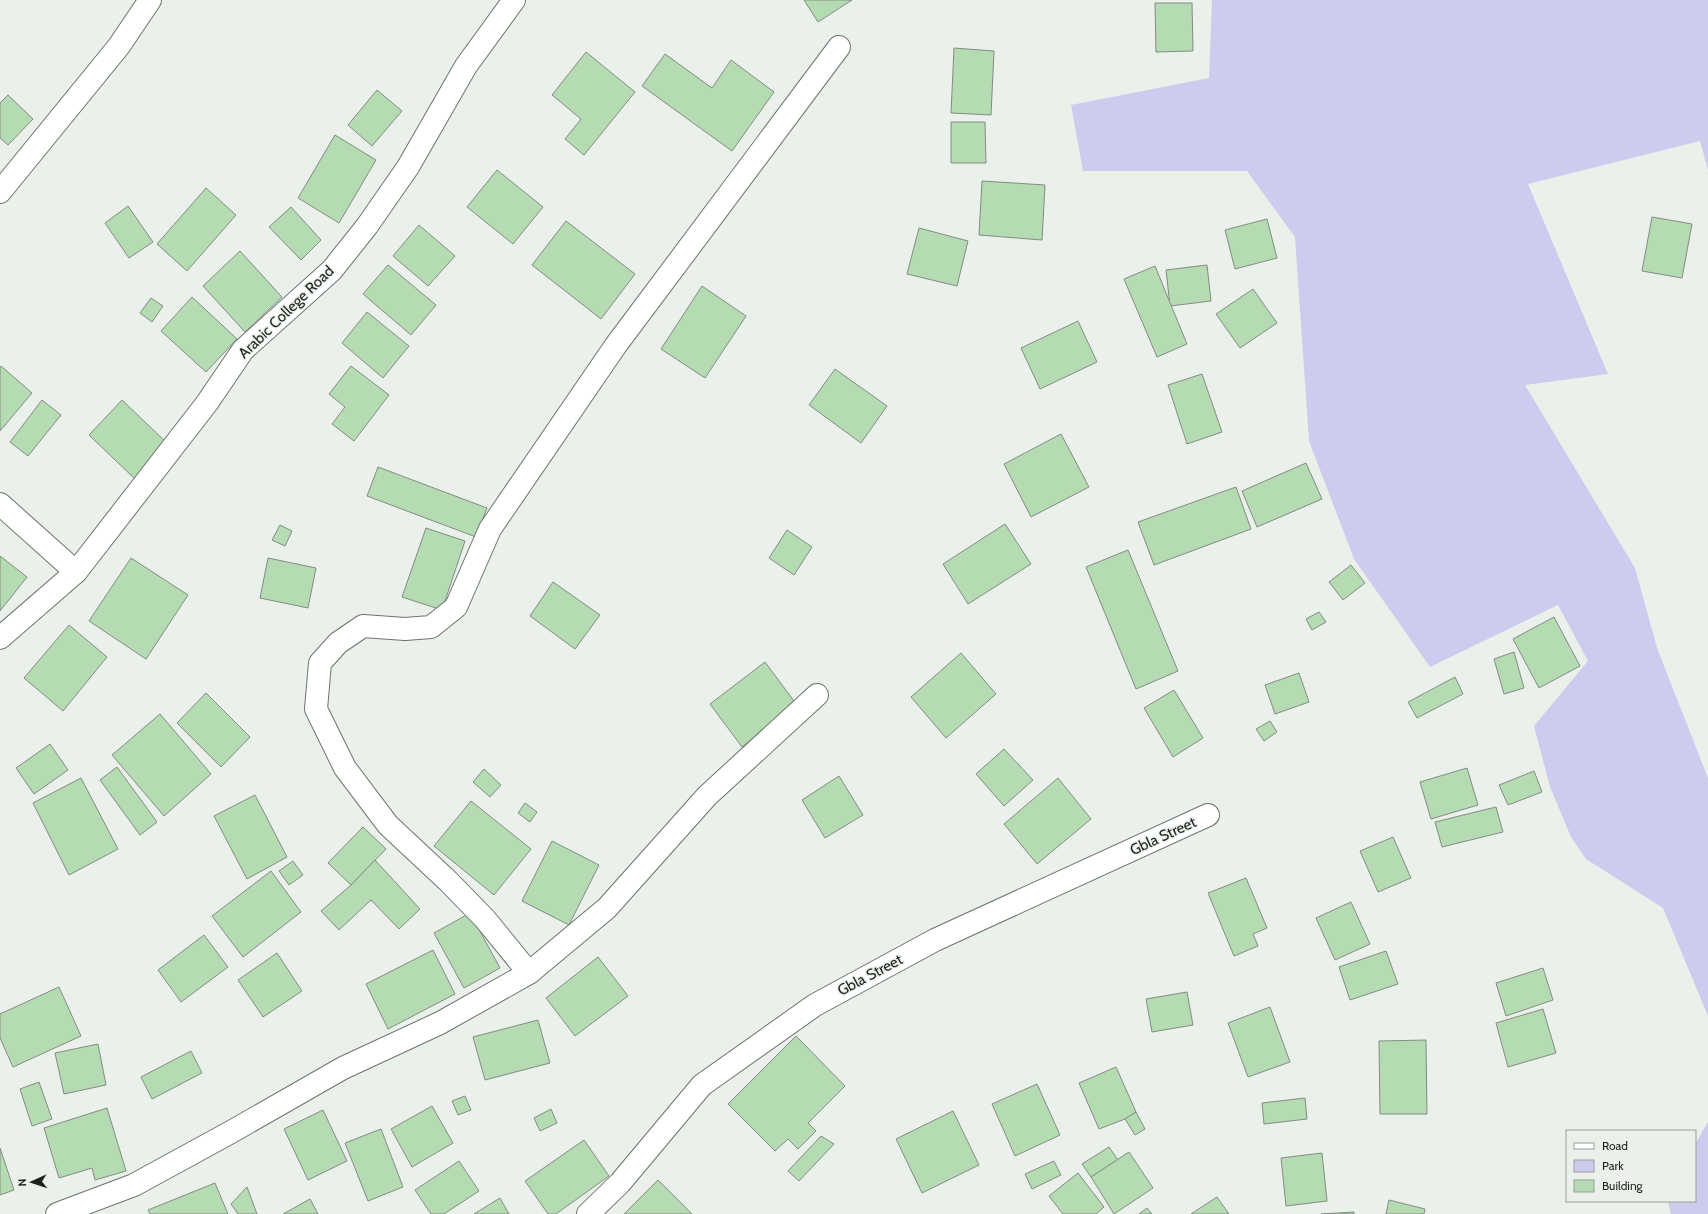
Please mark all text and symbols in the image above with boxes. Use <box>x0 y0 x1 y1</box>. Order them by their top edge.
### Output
street label: Arabic College Road <box>235 262 337 362</box>
street label: Gbla Street <box>1127 813 1199 859</box>
street label: Gbla Street <box>834 950 906 1000</box>
legend <box>1566 1130 1696 1202</box>
text: Road <box>1602 1138 1628 1153</box>
text: Park <box>1602 1158 1624 1173</box>
north arrow <box>12 1162 52 1202</box>
text: N <box>15 1178 29 1187</box>
text: Building <box>1602 1178 1644 1193</box>

